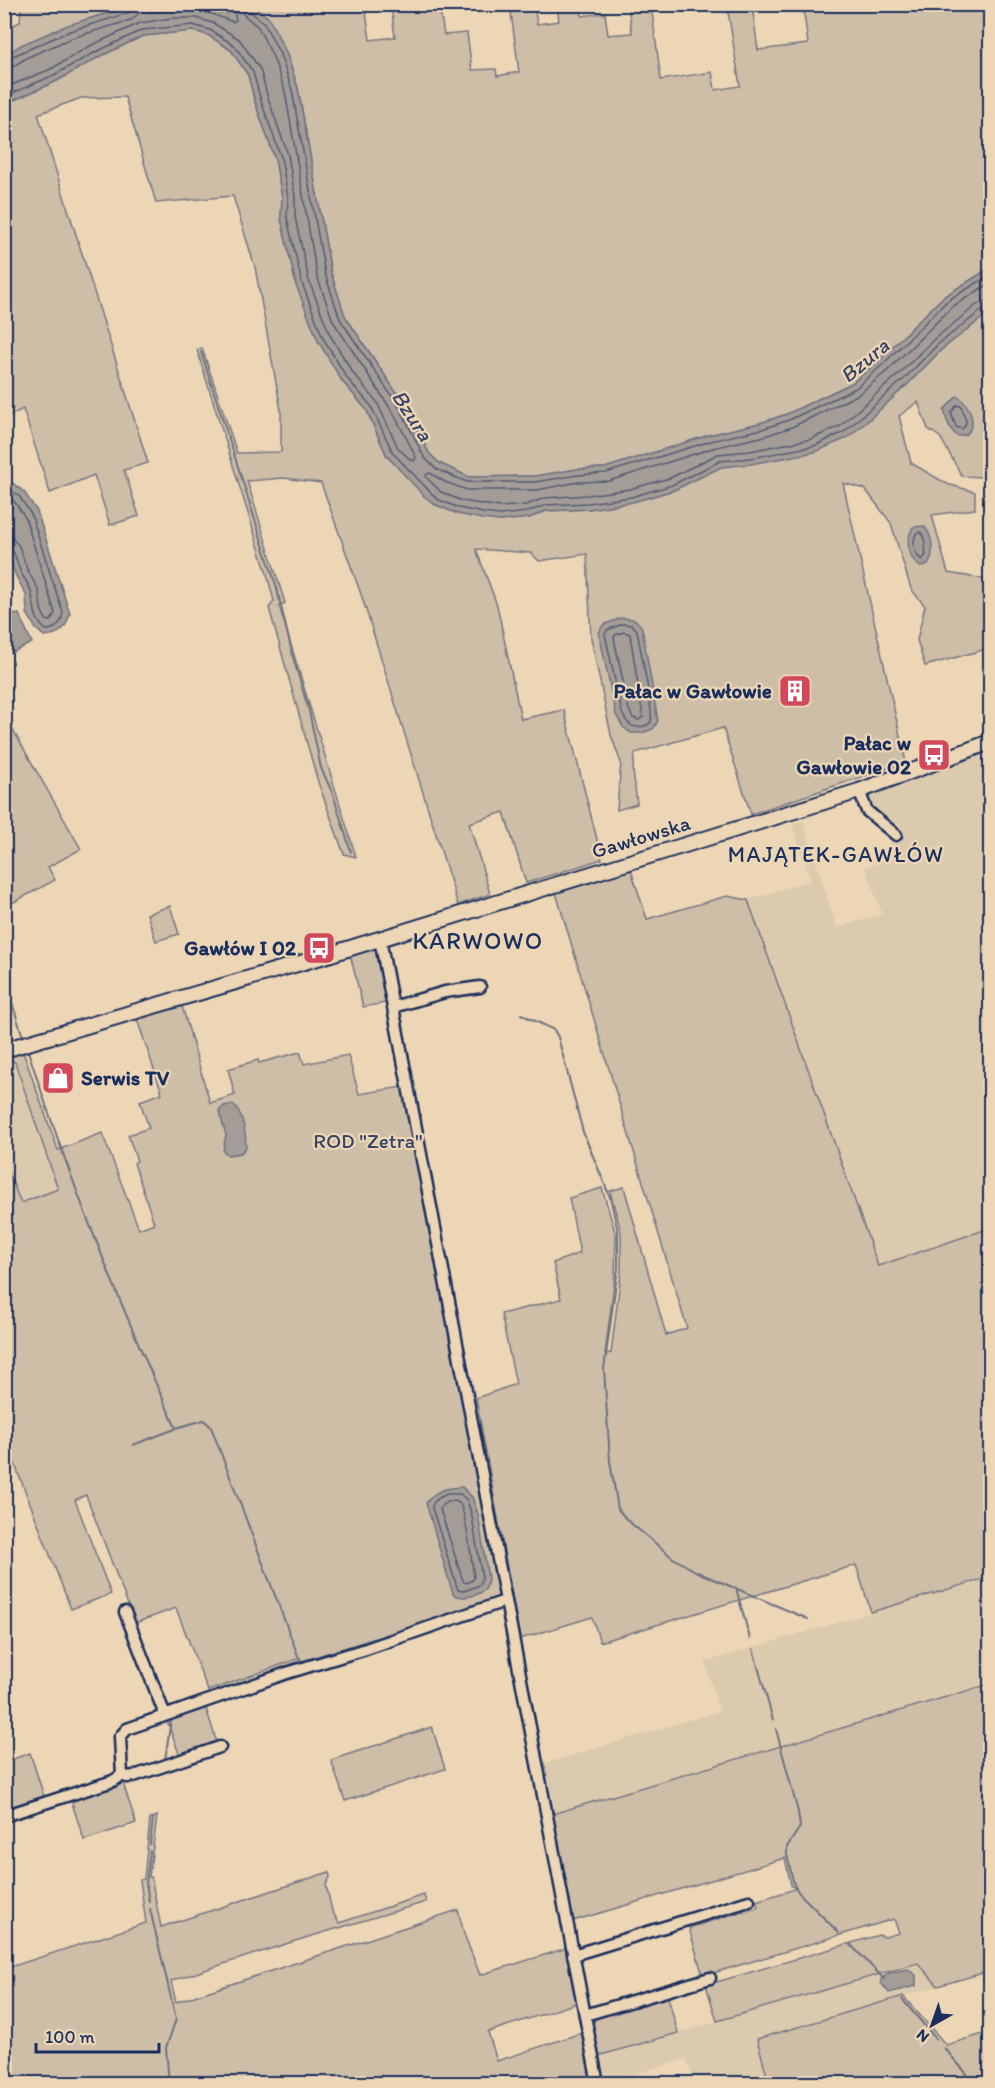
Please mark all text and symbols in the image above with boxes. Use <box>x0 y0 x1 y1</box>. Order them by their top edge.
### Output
water label: Bzura <box>834 331 895 389</box>
water label: Bzura <box>386 385 440 447</box>
building icon: Pałac w Gawłowie <box>777 673 813 709</box>
place label: Pałac w Gawłowie <box>614 678 772 703</box>
place label: Pałac w Gawłowie 02 <box>796 730 912 779</box>
bus stop icon: Pałac w Gawłowie 02 <box>916 737 952 773</box>
street label: Gawłowska <box>588 810 693 863</box>
district label: MAJĄTEK-GAWŁÓW <box>728 841 944 868</box>
district label: KARWOWO <box>412 926 544 955</box>
bus stop icon: Gawłów I 02 <box>301 930 337 966</box>
place label: Gawłów I 02 <box>184 935 296 960</box>
shop icon: Serwis TV <box>40 1060 76 1096</box>
place label: Serwis TV <box>81 1065 170 1090</box>
park label: ROD "Zetra" <box>313 1128 423 1153</box>
north arrow <box>902 1995 962 2055</box>
scale bar <box>36 2016 159 2054</box>
text: N <box>912 2025 933 2047</box>
text: 100 m <box>45 2026 95 2048</box>

